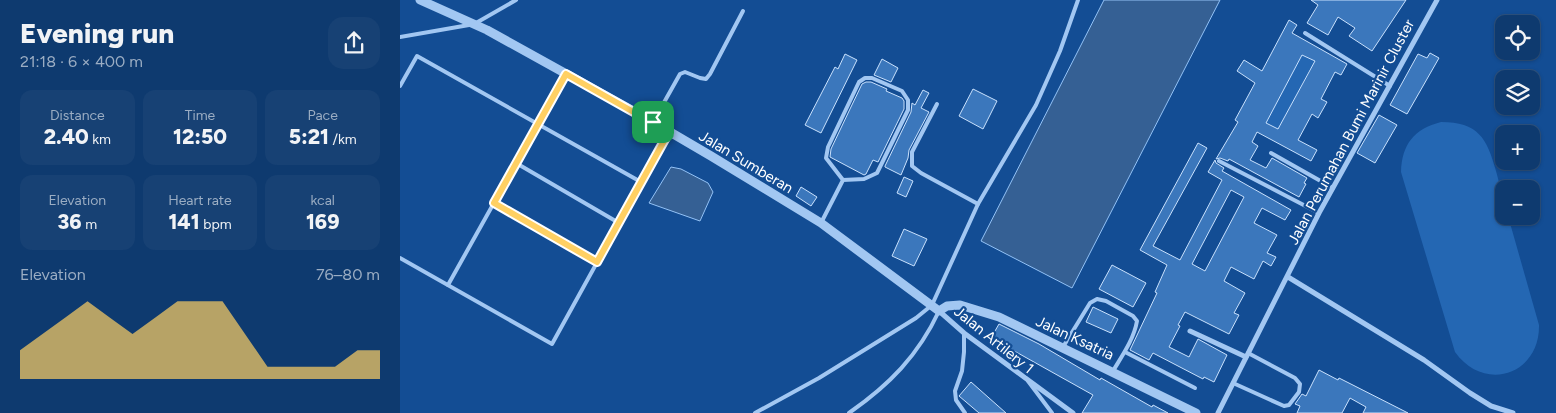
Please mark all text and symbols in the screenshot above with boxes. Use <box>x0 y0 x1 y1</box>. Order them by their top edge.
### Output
map controls <box>1495 15 1540 225</box>
button: locate <box>1495 15 1540 60</box>
text: Evening run <box>20 16 174 50</box>
street label: Jalan Perumahan Bumi Marinir Cluster <box>1284 16 1418 248</box>
button: share <box>328 17 380 69</box>
text: 21:18 · 6 × 400 m <box>20 52 143 71</box>
button: layers <box>1495 70 1540 115</box>
pin <box>632 101 674 143</box>
text: Distance <box>50 107 105 124</box>
text: Time <box>185 107 215 124</box>
text: Pace <box>307 107 338 124</box>
icon: arrive <box>639 108 667 136</box>
text: 2.40 <box>44 124 89 149</box>
text: 12:50 <box>173 124 227 149</box>
text: 5:21 <box>289 124 329 149</box>
button: + <box>1495 125 1540 170</box>
street label: Jalan Sumberan <box>696 127 796 197</box>
text: km <box>89 131 111 148</box>
text: /km <box>329 131 357 148</box>
button: − <box>1495 180 1540 225</box>
text: Elevation <box>49 192 106 209</box>
text: Heart rate <box>168 192 232 209</box>
text: kcal <box>310 192 335 209</box>
text: 36 <box>58 209 82 234</box>
text: 141 <box>168 209 200 234</box>
text: 169 <box>306 209 339 234</box>
text: m <box>82 216 97 233</box>
text: bpm <box>200 216 232 233</box>
text: Elevation <box>20 265 86 284</box>
text: 76–80 m <box>316 265 380 284</box>
street label: Jalan Artilery 1 <box>951 302 1037 378</box>
street label: Jalan Ksatria <box>1033 312 1117 364</box>

